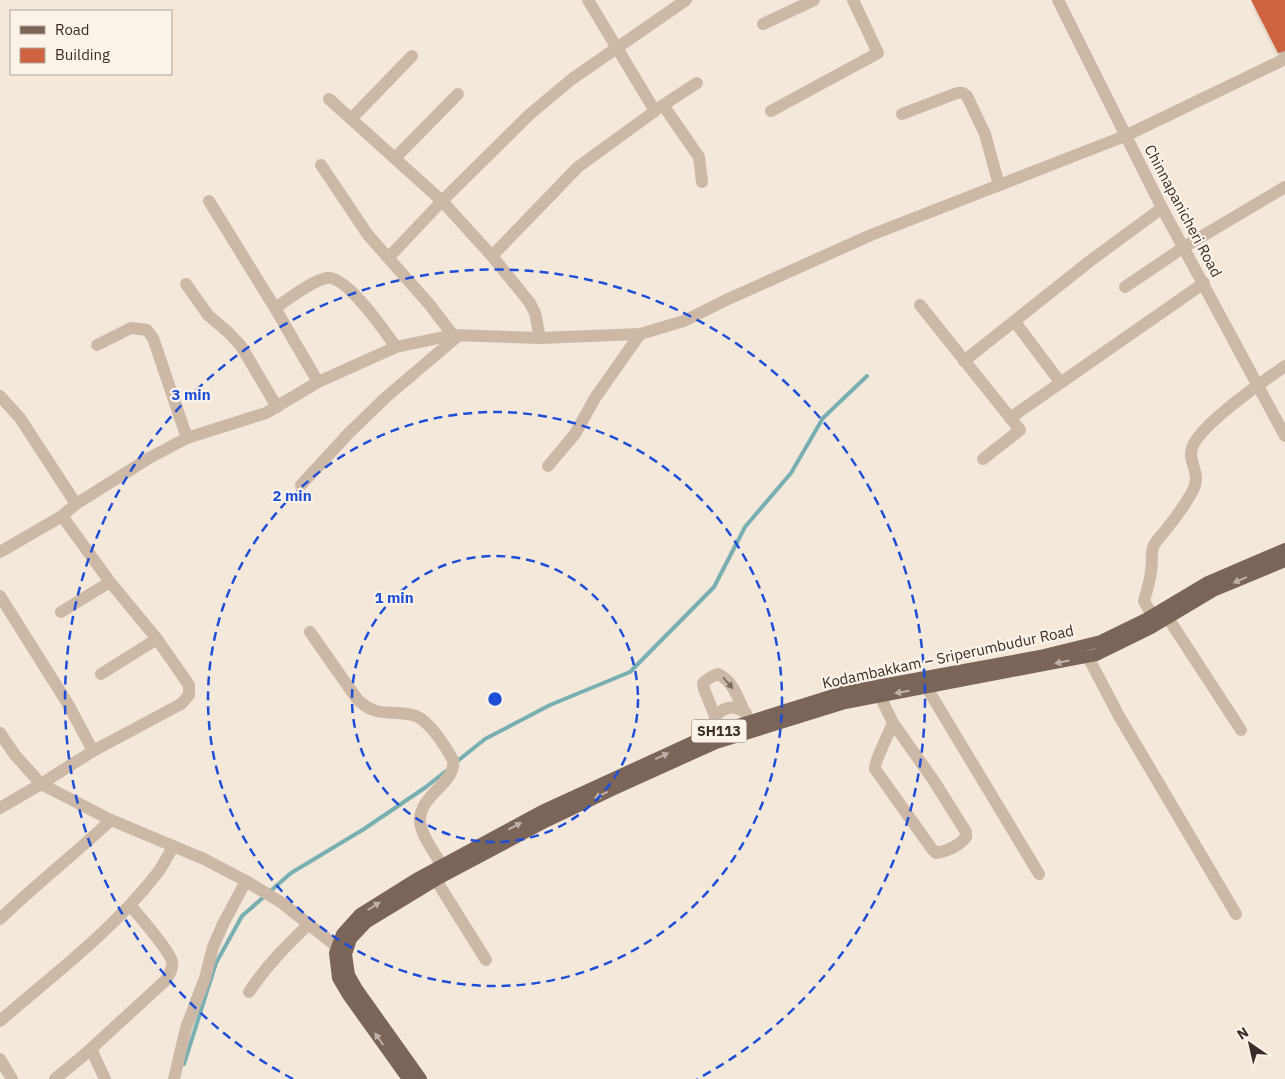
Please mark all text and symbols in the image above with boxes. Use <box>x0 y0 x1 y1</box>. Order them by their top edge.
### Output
legend <box>10 10 172 75</box>
text: Road <box>55 20 90 39</box>
text: Building <box>55 45 110 64</box>
street label: Chinnapanicheri Road <box>1140 141 1226 280</box>
text: 3 min <box>171 385 211 404</box>
text: 2 min <box>272 486 312 505</box>
one-way arrow <box>1233 576 1247 584</box>
text: 1 min <box>374 588 414 607</box>
street label: Kodambakkam – Sriperumbudur Road <box>820 621 1075 692</box>
one-way arrow <box>1054 659 1070 667</box>
one-way arrow <box>723 676 734 689</box>
one-way arrow <box>894 689 910 697</box>
centre of rings <box>486 690 504 708</box>
road number: SH113 <box>692 719 746 742</box>
one-way arrow <box>655 751 669 759</box>
one-way arrow <box>594 791 608 799</box>
one-way arrow <box>508 822 522 830</box>
one-way arrow <box>367 901 380 910</box>
north arrow <box>1225 1019 1275 1069</box>
text: N <box>1233 1023 1252 1044</box>
one-way arrow <box>374 1033 385 1046</box>

